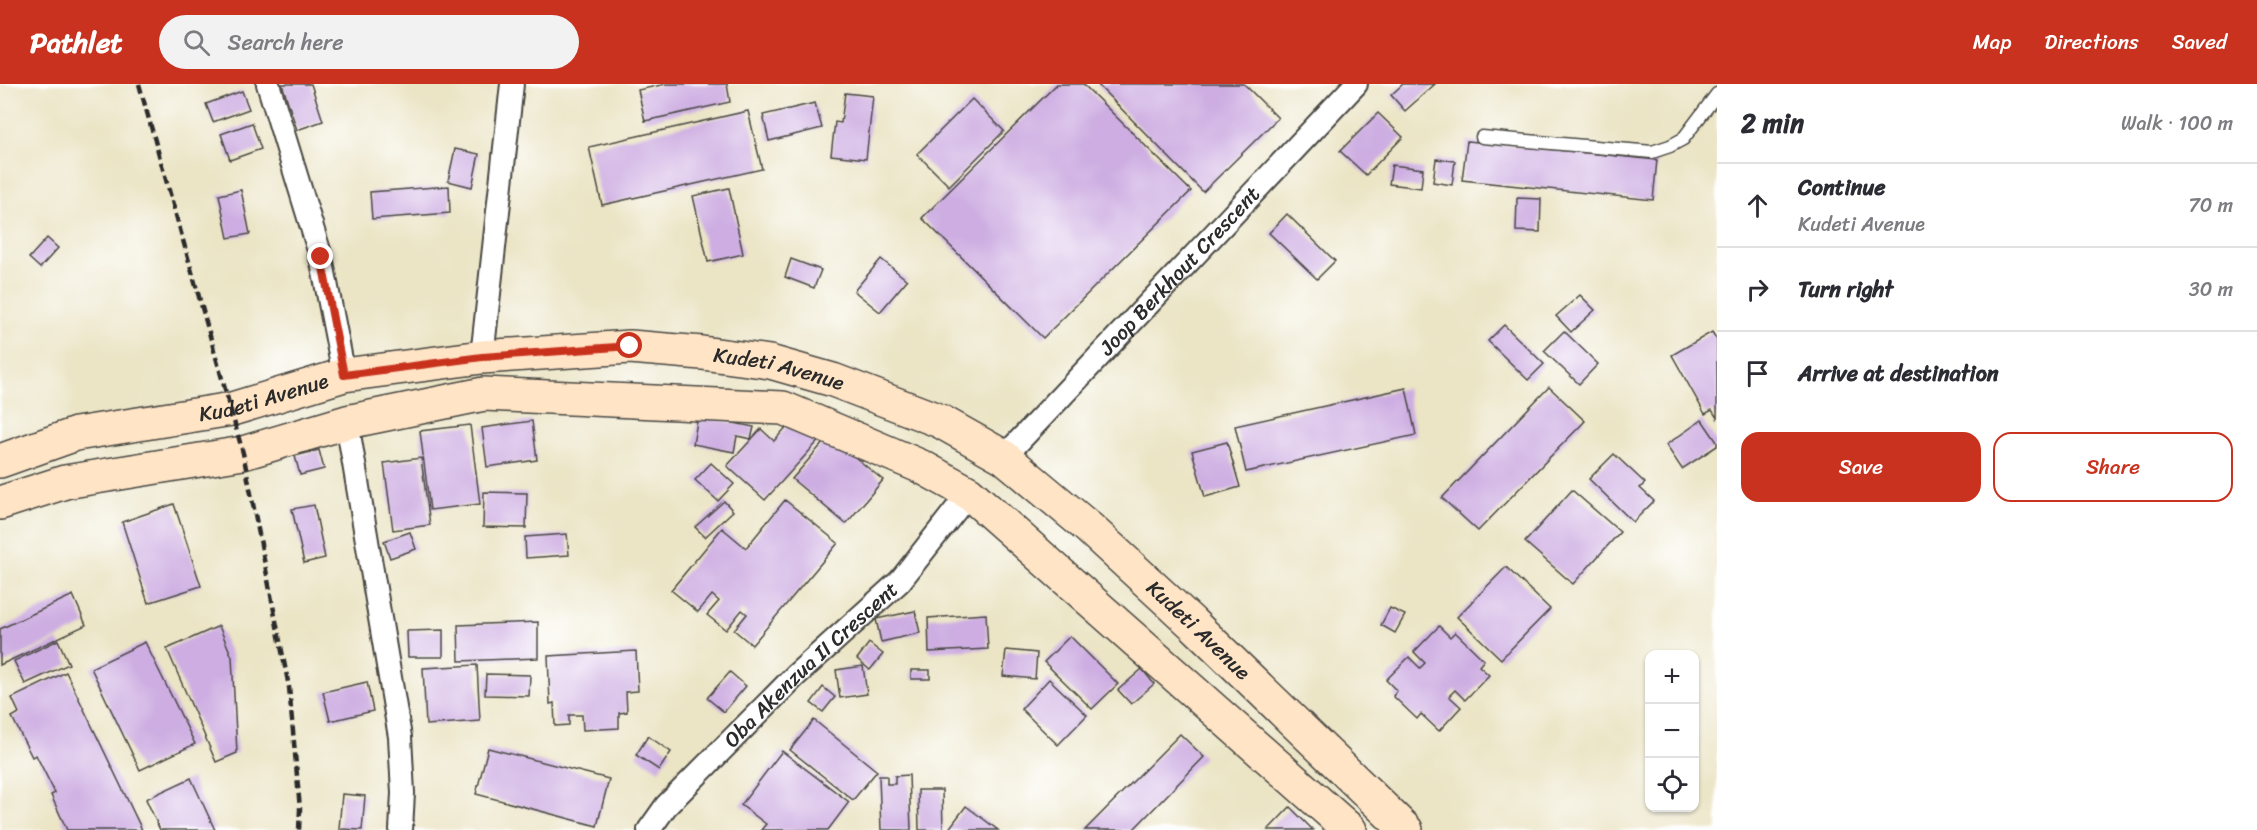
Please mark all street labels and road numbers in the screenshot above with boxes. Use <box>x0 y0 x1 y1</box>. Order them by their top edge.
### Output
street label: Joop Berkhout Crescent <box>1089 177 1270 365</box>
street label: Kudeti Avenue <box>711 336 850 402</box>
street label: Kudeti Avenue <box>196 362 333 433</box>
street label: Kudeti Avenue <box>1137 570 1260 690</box>
street label: Oba Akenzua II Crescent <box>714 572 907 757</box>

